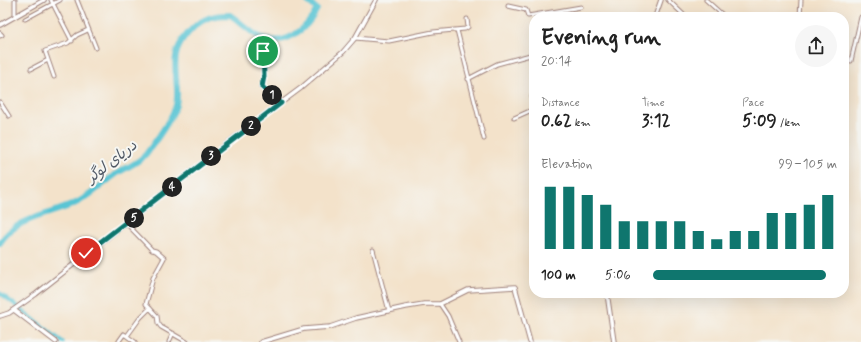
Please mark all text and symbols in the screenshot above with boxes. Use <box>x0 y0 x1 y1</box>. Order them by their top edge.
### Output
text: Evening run <box>541 24 661 52</box>
button: share <box>795 25 837 67</box>
pin <box>246 34 280 68</box>
icon: arrive <box>252 40 274 62</box>
text: 20:14 <box>541 53 572 70</box>
pin: 1 <box>262 85 282 105</box>
text: 1 <box>270 88 274 102</box>
text: Distance <box>541 96 580 110</box>
text: Time <box>642 96 665 110</box>
text: Pace <box>742 96 764 110</box>
text: 0.62 <box>541 110 572 132</box>
text: 3:12 <box>642 110 670 132</box>
text: 5:09 <box>742 110 777 132</box>
pin: 2 <box>241 116 261 136</box>
text: km <box>572 116 591 130</box>
text: /km <box>777 116 801 130</box>
text: 2 <box>248 119 254 133</box>
water label: دریای لوگر <box>81 136 141 189</box>
pin: 3 <box>201 146 221 166</box>
text: 3 <box>209 149 213 163</box>
text: Elevation <box>541 156 592 173</box>
text: 99–105 m <box>779 156 837 173</box>
pin: 4 <box>162 177 182 197</box>
text: 4 <box>169 180 175 194</box>
pin: 5 <box>124 208 144 228</box>
text: 5 <box>131 211 137 225</box>
pin <box>69 236 103 270</box>
icon: check <box>75 242 97 264</box>
text: 100 m <box>541 267 576 284</box>
text: 5:06 <box>605 267 631 284</box>

